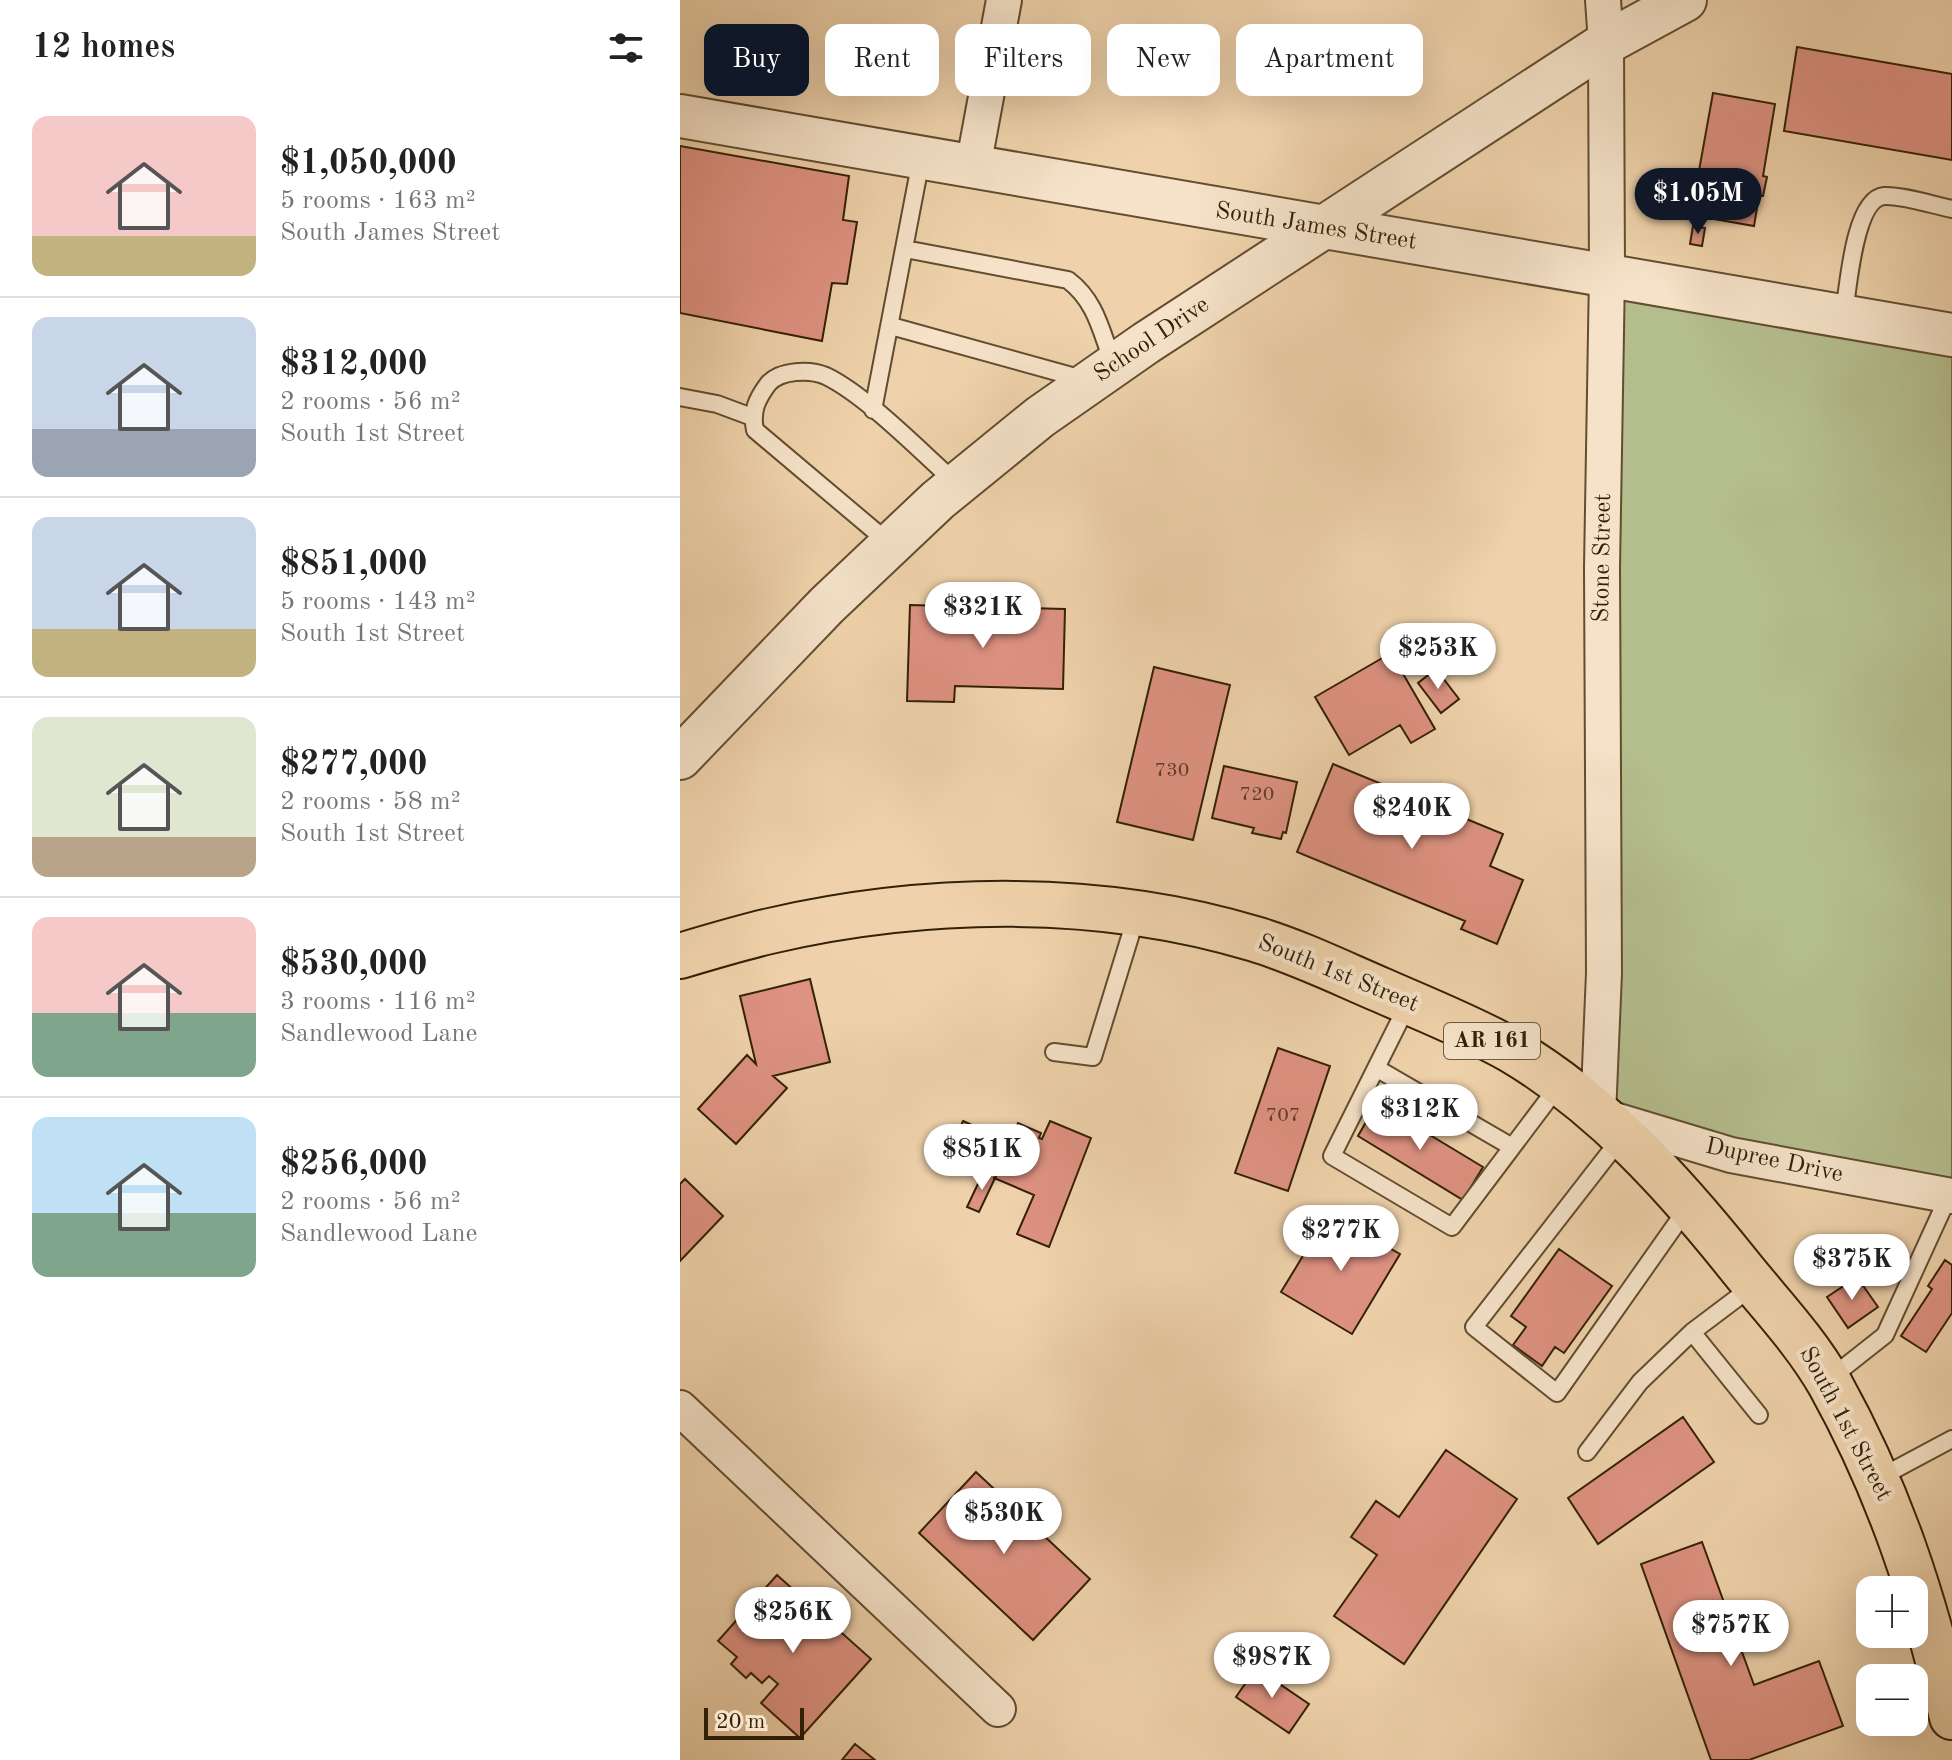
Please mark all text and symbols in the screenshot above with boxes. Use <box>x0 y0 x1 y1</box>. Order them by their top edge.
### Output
chip: Buy <box>704 24 809 96</box>
chip: Rent <box>825 24 939 96</box>
chip: Filters <box>955 24 1091 96</box>
chip: New <box>1107 24 1220 96</box>
chip: Apartment <box>1236 24 1423 96</box>
icon: filters <box>604 26 648 70</box>
text: 12 homes <box>32 31 175 65</box>
text: $1,050,000 <box>280 147 457 181</box>
icon: home <box>96 148 192 244</box>
pin: $1.05M <box>1633 168 1763 236</box>
text: $1.05M <box>1653 181 1743 207</box>
text: 5 rooms · 163 m² <box>280 188 476 214</box>
street label: South James Street <box>1214 199 1418 255</box>
text: South James Street <box>280 220 500 246</box>
street label: School Drive <box>1090 293 1214 387</box>
text: $312,000 <box>280 348 428 382</box>
icon: home <box>96 349 192 445</box>
text: 2 rooms · 56 m² <box>280 389 461 415</box>
text: South 1st Street <box>280 421 465 447</box>
street label: Stone Street <box>1590 493 1616 623</box>
text: $851,000 <box>280 548 428 582</box>
icon: home <box>96 549 192 645</box>
pin: $321K <box>927 582 1039 650</box>
text: 5 rooms · 143 m² <box>280 589 476 615</box>
text: $321K <box>943 595 1023 621</box>
text: South 1st Street <box>280 621 465 647</box>
pin: $253K <box>1382 623 1494 691</box>
text: $253K <box>1398 636 1478 662</box>
text: $277,000 <box>280 748 428 782</box>
icon: home <box>96 749 192 845</box>
house number: 730 <box>1155 761 1189 781</box>
pin: $240K <box>1356 783 1468 851</box>
house number: 720 <box>1240 785 1274 805</box>
text: 2 rooms · 58 m² <box>280 789 461 815</box>
text: $240K <box>1372 796 1452 822</box>
text: South 1st Street <box>280 821 465 847</box>
street label: South 1st Street <box>1254 931 1422 1017</box>
text: $530,000 <box>280 948 428 982</box>
icon: home <box>96 949 192 1045</box>
text: 3 rooms · 116 m² <box>280 989 476 1015</box>
text: Sandlewood Lane <box>280 1021 477 1047</box>
road number: AR 161 <box>1444 1023 1540 1059</box>
pin: $312K <box>1364 1084 1476 1152</box>
text: $312K <box>1380 1097 1460 1123</box>
house number: 707 <box>1266 1106 1300 1126</box>
pin: $851K <box>926 1124 1038 1192</box>
street label: Dupree Drive <box>1703 1135 1845 1187</box>
text: $851K <box>942 1137 1022 1163</box>
text: $256,000 <box>280 1148 428 1182</box>
icon: home <box>96 1149 192 1245</box>
text: 2 rooms · 56 m² <box>280 1189 461 1215</box>
pin: $277K <box>1285 1205 1397 1273</box>
text: $277K <box>1301 1218 1381 1244</box>
text: Sandlewood Lane <box>280 1221 477 1247</box>
pin: $375K <box>1796 1234 1908 1302</box>
text: $375K <box>1812 1247 1892 1273</box>
street label: South 1st Street <box>1794 1343 1896 1505</box>
pin: $530K <box>948 1488 1060 1556</box>
text: $530K <box>964 1501 1044 1527</box>
map controls <box>1856 1576 1928 1736</box>
button: + <box>1856 1576 1928 1648</box>
pin: $256K <box>737 1587 849 1655</box>
text: $256K <box>753 1600 833 1626</box>
pin: $757K <box>1675 1600 1787 1668</box>
text: $757K <box>1691 1613 1771 1639</box>
pin: $987K <box>1216 1632 1328 1700</box>
text: $987K <box>1232 1645 1312 1671</box>
button: − <box>1856 1664 1928 1736</box>
scale bar <box>704 1704 804 1740</box>
text: 20 m <box>716 1711 765 1733</box>

